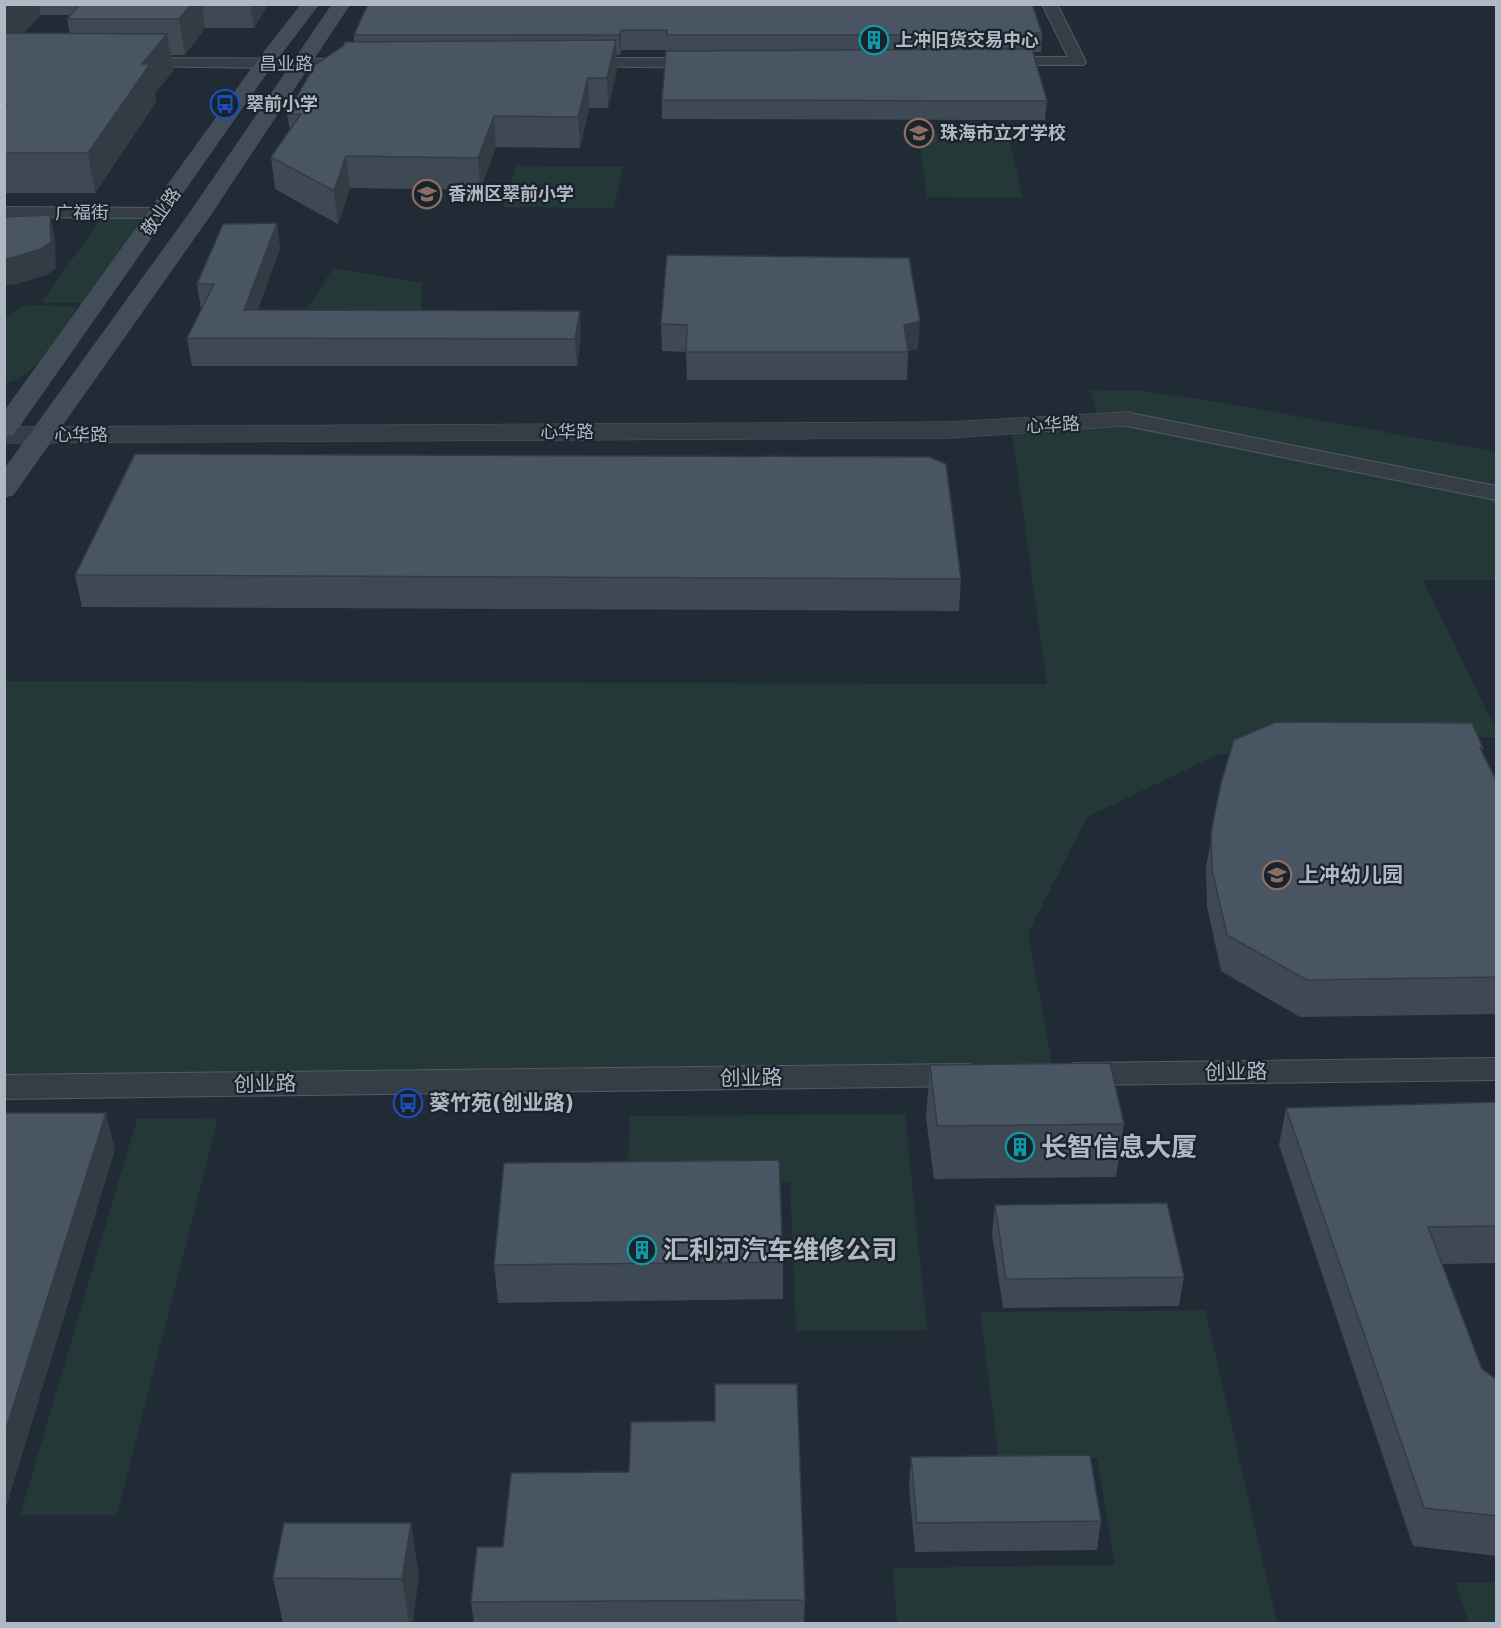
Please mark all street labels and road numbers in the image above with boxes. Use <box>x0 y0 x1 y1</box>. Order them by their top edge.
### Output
street label: 昌业路 <box>259 53 313 74</box>
street label: 敬业路 <box>137 184 185 240</box>
street label: 广福街 <box>55 202 109 223</box>
street label: 心华路 <box>1025 413 1080 436</box>
street label: 心华路 <box>540 421 594 442</box>
street label: 心华路 <box>54 424 108 445</box>
street label: 创业路 <box>1204 1059 1268 1085</box>
street label: 创业路 <box>719 1065 783 1091</box>
street label: 创业路 <box>233 1071 297 1097</box>

